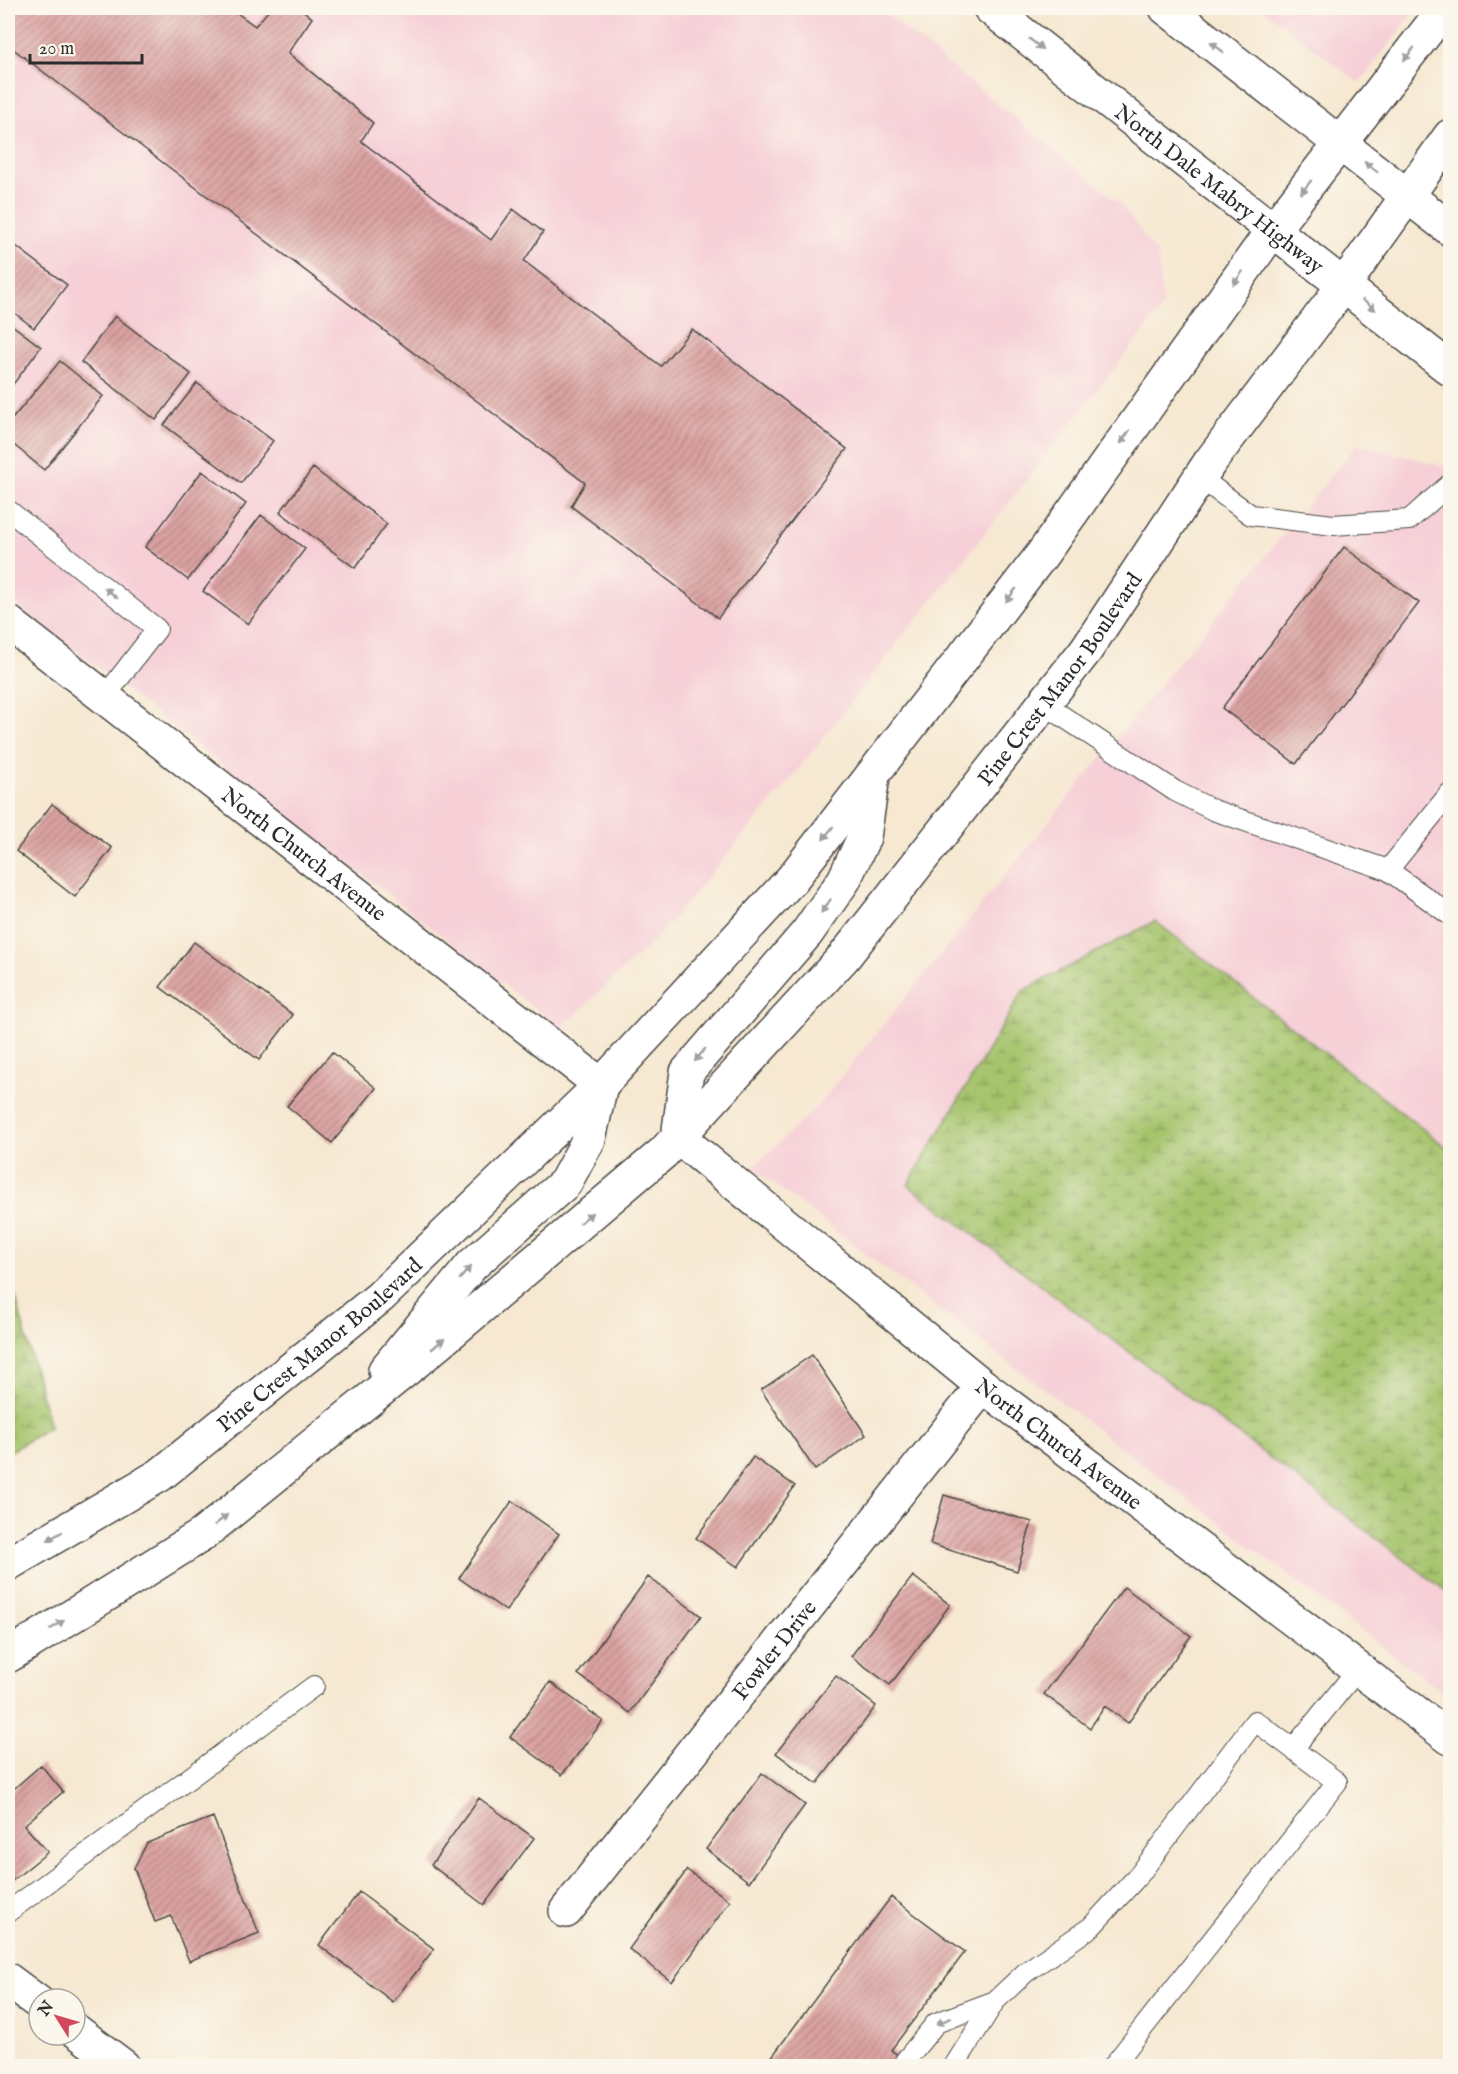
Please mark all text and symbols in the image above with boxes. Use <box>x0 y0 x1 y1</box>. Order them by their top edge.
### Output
scale bar <box>30 27 142 65</box>
one-way arrow <box>1028 37 1043 49</box>
text: 20 m <box>39 38 74 61</box>
one-way arrow <box>1209 41 1225 54</box>
one-way arrow <box>1403 46 1416 62</box>
street label: North Dale Mabry Highway <box>1108 99 1329 281</box>
one-way arrow <box>1363 161 1379 174</box>
one-way arrow <box>1300 179 1313 195</box>
one-way arrow <box>1233 271 1245 286</box>
one-way arrow <box>1361 298 1376 310</box>
one-way arrow <box>1120 430 1132 445</box>
street label: Pine Crest Manor Boulevard <box>972 568 1149 792</box>
one-way arrow <box>104 587 119 600</box>
one-way arrow <box>1005 587 1017 603</box>
street label: North Church Avenue <box>215 782 392 928</box>
one-way arrow <box>822 825 834 840</box>
one-way arrow <box>820 897 832 913</box>
one-way arrow <box>695 1047 707 1062</box>
one-way arrow <box>578 1212 593 1225</box>
street label: Pine Crest Manor Boulevard <box>212 1252 429 1439</box>
one-way arrow <box>458 1266 471 1281</box>
one-way arrow <box>430 1338 445 1351</box>
street label: North Church Avenue <box>969 1373 1147 1517</box>
one-way arrow <box>213 1514 228 1527</box>
one-way arrow <box>47 1531 63 1542</box>
street label: Fowler Drive <box>727 1595 824 1706</box>
one-way arrow <box>49 1620 65 1631</box>
north arrow <box>27 1987 87 2047</box>
text: N <box>34 1998 59 2022</box>
one-way arrow <box>935 2017 952 2026</box>

